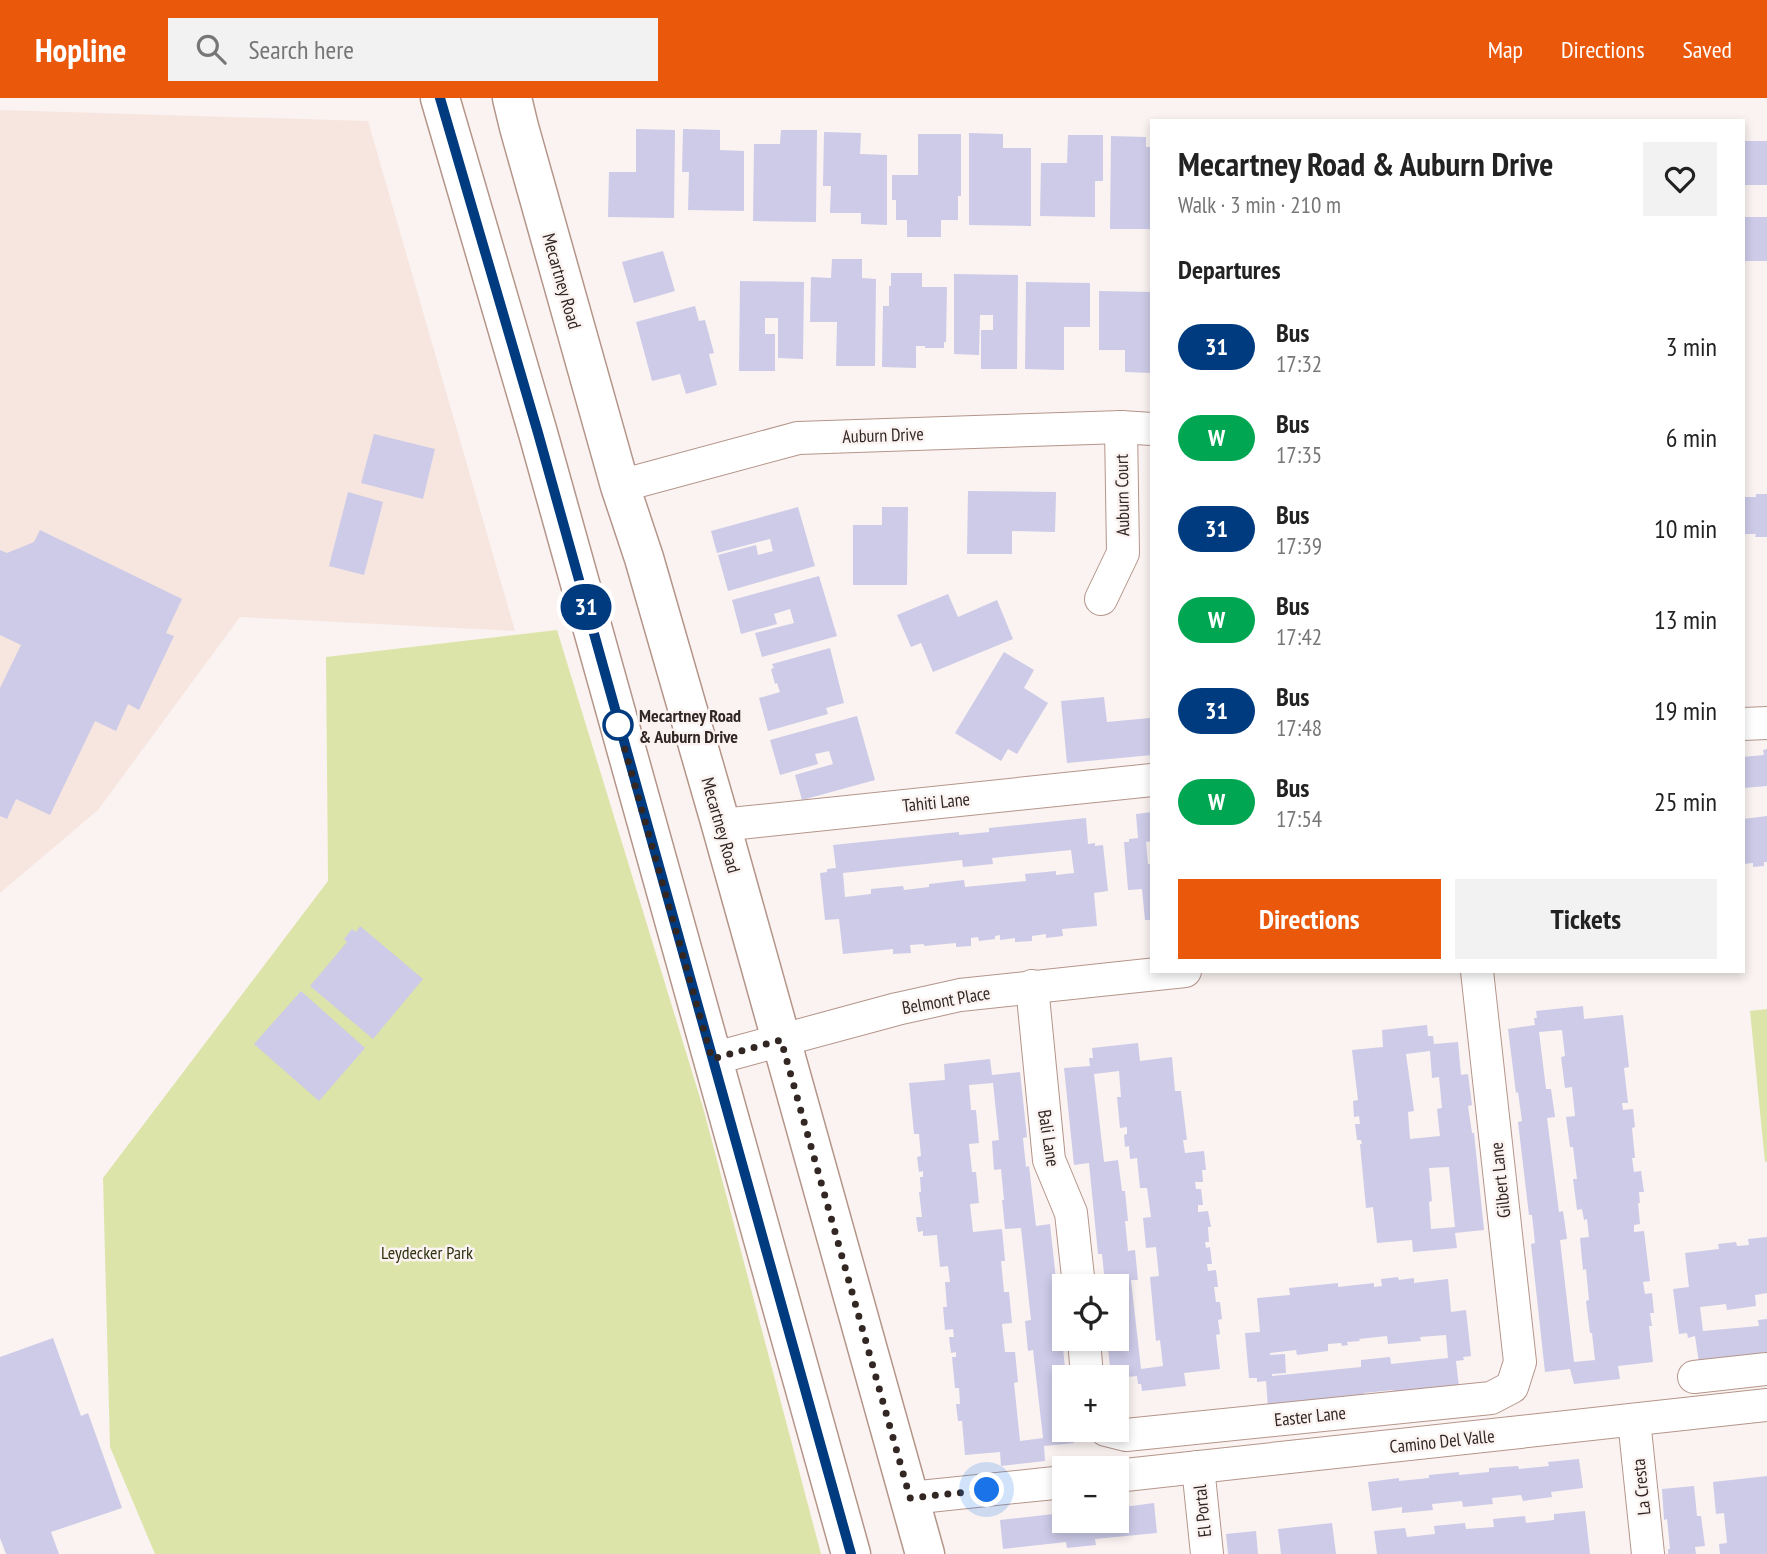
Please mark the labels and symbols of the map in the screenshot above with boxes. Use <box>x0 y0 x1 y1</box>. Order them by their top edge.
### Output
street label: Mecartney Road <box>537 230 587 332</box>
street label: Auburn Drive <box>842 422 924 448</box>
street label: Auburn Court <box>1110 454 1134 536</box>
line badge: 31 <box>554 584 618 630</box>
place label: Mecartney Road & Auburn Drive <box>639 704 741 748</box>
marker: Mecartney Road & Auburn Drive <box>603 710 633 740</box>
street label: Mecartney Road <box>696 774 746 876</box>
street label: Tahiti Lane <box>901 787 971 817</box>
street label: Belmont Place <box>900 981 992 1019</box>
street label: Bali Lane <box>1033 1108 1065 1168</box>
street label: Gilbert Lane <box>1485 1141 1515 1219</box>
park label: Leydecker Park <box>381 1241 473 1264</box>
street label: Easter Lane <box>1273 1401 1347 1431</box>
street label: Camino Del Valle <box>1388 1424 1496 1458</box>
street label: La Cresta <box>1627 1458 1655 1516</box>
your location <box>969 1472 1004 1507</box>
street label: El Portal <box>1188 1483 1216 1538</box>

